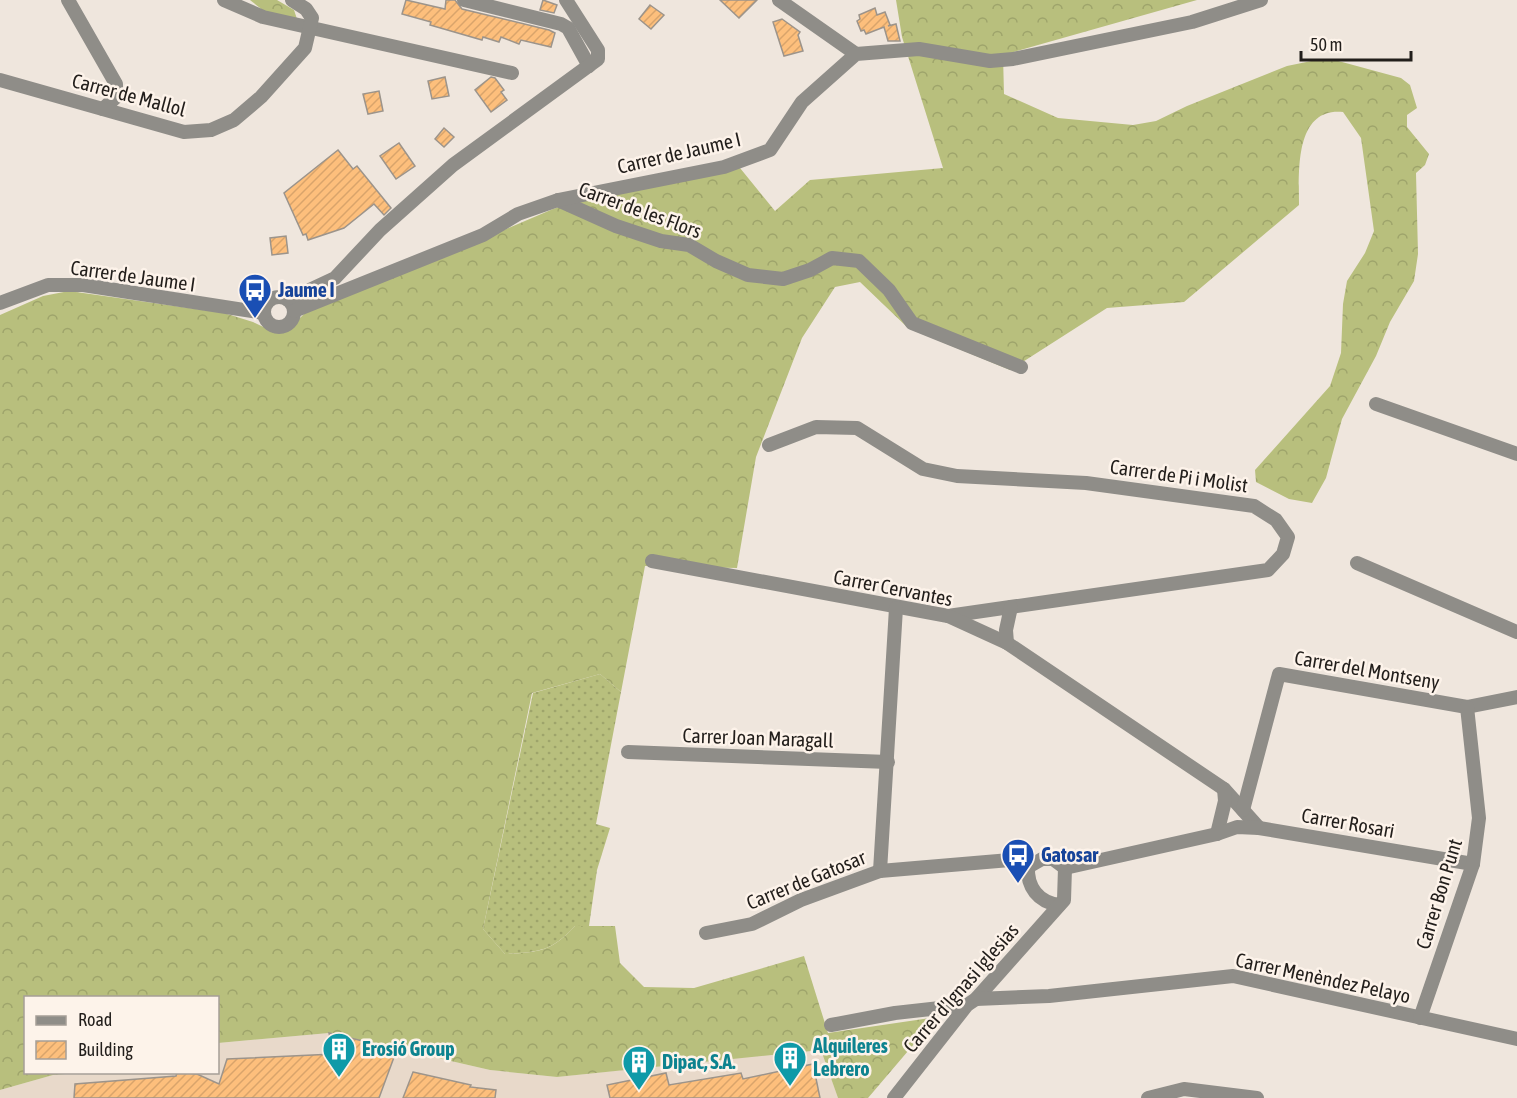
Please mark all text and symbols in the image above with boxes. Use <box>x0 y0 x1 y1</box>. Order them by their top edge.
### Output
scale bar <box>1301 24 1410 62</box>
text: 50 m <box>1310 34 1342 55</box>
street label: Carrer de Mallol <box>70 68 189 121</box>
street label: Carrer de Jaume I <box>615 127 743 178</box>
street label: Carrer de les Flors <box>576 177 705 242</box>
street label: Carrer de Jaume I <box>69 255 197 296</box>
bus stop icon: Jaume I <box>237 272 273 319</box>
place label: Jaume I <box>277 278 335 301</box>
street label: Carrer de Pi i Molist <box>1109 454 1250 497</box>
street label: Carrer Cervantes <box>832 565 954 610</box>
street label: Carrer del Montseny <box>1293 645 1441 694</box>
street label: Carrer Joan Maragall <box>682 723 835 752</box>
street label: Carrer Rosari <box>1300 803 1396 842</box>
street label: Carrer Bon Punt <box>1411 836 1466 952</box>
bus stop icon: Gatosar <box>1000 837 1036 884</box>
place label: Gatosar <box>1041 843 1099 866</box>
street label: Carrer de Gatosar <box>743 845 870 914</box>
street label: Carrer d'Ignasi Iglesias <box>898 918 1023 1057</box>
street label: Carrer Menèndez Pelayo <box>1234 948 1413 1007</box>
legend <box>24 996 219 1074</box>
text: Road <box>78 1009 112 1030</box>
building icon: Erosió Group <box>321 1031 357 1078</box>
place label: Alquileres Lebrero <box>812 1034 888 1080</box>
place label: Erosió Group <box>362 1037 455 1060</box>
text: Building <box>78 1039 133 1060</box>
building icon: Alquileres Lebrero <box>772 1040 808 1087</box>
building icon: Dipac, S.A. <box>621 1044 657 1091</box>
place label: Dipac, S.A. <box>662 1050 736 1073</box>

